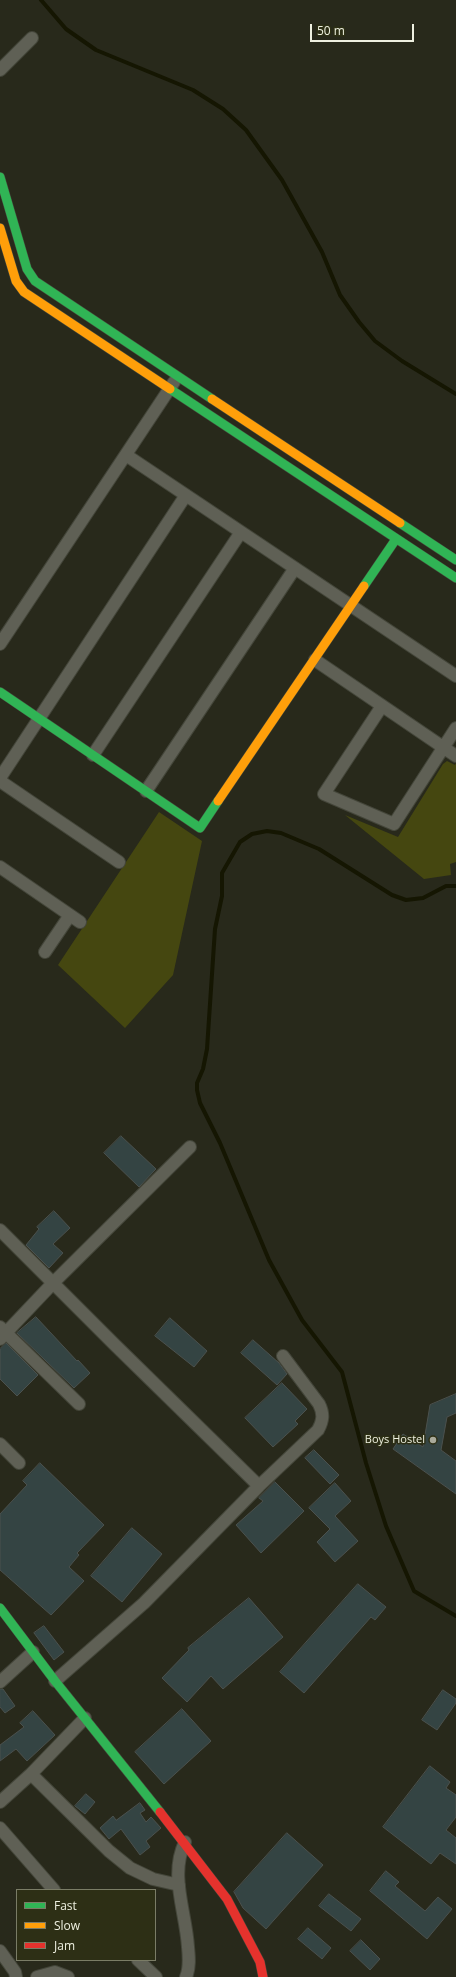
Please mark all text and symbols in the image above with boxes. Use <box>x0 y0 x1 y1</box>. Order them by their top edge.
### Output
scale bar <box>312 16 416 42</box>
text: 50 m <box>317 22 345 39</box>
place label: Boys Hostel <box>365 1433 425 1447</box>
marker: Boys Hostel <box>428 1435 438 1445</box>
legend <box>16 1889 156 1961</box>
text: Fast <box>54 1897 77 1914</box>
text: Slow <box>54 1917 80 1934</box>
text: Jam <box>54 1937 75 1954</box>

